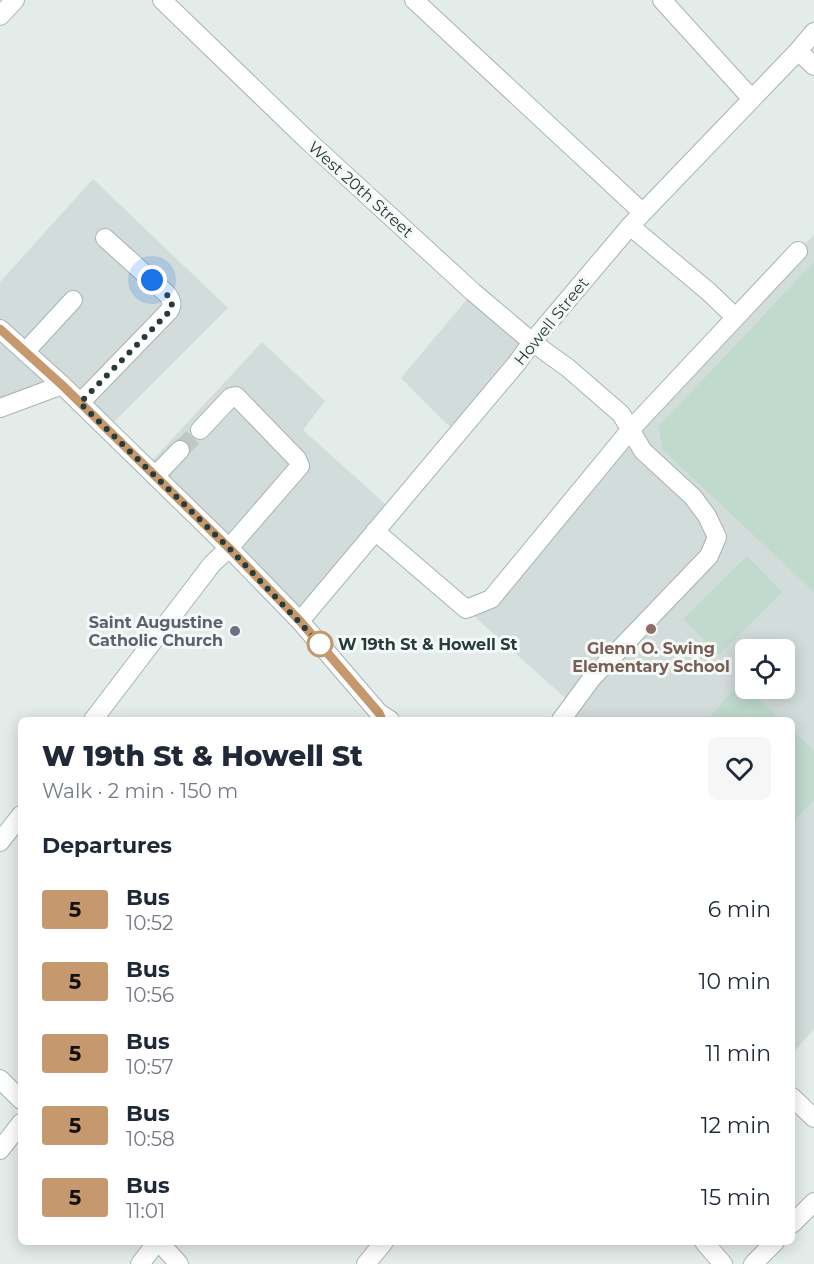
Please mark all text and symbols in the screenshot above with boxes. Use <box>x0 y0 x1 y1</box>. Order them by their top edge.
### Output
street label: West 20th Street <box>304 137 417 242</box>
your location <box>137 265 167 295</box>
street label: Howell Street <box>510 273 593 369</box>
place label: Saint Augustine Catholic Church <box>89 613 223 650</box>
marker: Glenn O. Swing Elementary School <box>644 622 658 636</box>
marker: Saint Augustine Catholic Church <box>228 624 242 638</box>
marker: W 19th St & Howell St <box>307 631 333 657</box>
place label: W 19th St & Howell St <box>338 635 518 654</box>
place label: Glenn O. Swing Elementary School <box>572 639 730 676</box>
map controls <box>735 639 795 699</box>
button: locate <box>735 639 795 699</box>
button: heart <box>708 737 771 800</box>
text: W 19th St & Howell St <box>42 739 363 773</box>
text: Walk · 2 min · 150 m <box>42 779 238 803</box>
text: Departures <box>42 832 172 859</box>
text: Bus <box>126 884 170 911</box>
text: 6 min <box>708 896 771 923</box>
text: 5 <box>69 897 81 922</box>
text: 10:52 <box>126 911 173 935</box>
text: Bus <box>126 956 170 983</box>
text: 10 min <box>699 968 771 995</box>
text: 5 <box>69 969 81 994</box>
text: 10:56 <box>126 983 174 1007</box>
text: Bus <box>126 1028 170 1055</box>
text: 11 min <box>705 1040 771 1067</box>
text: 5 <box>69 1041 81 1066</box>
text: 10:57 <box>126 1055 174 1079</box>
text: Bus <box>126 1100 170 1127</box>
text: 12 min <box>701 1112 771 1139</box>
text: 5 <box>69 1113 81 1138</box>
text: 10:58 <box>126 1127 175 1151</box>
text: Bus <box>126 1172 170 1199</box>
text: 15 min <box>701 1184 771 1211</box>
text: 5 <box>69 1185 81 1210</box>
text: 11:01 <box>126 1199 165 1223</box>

